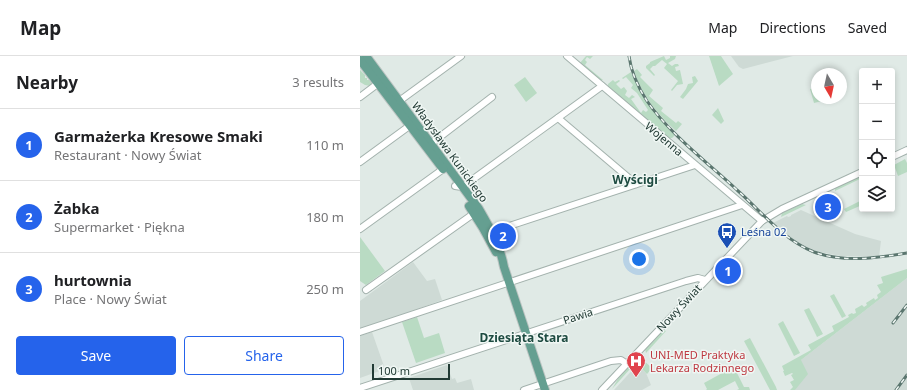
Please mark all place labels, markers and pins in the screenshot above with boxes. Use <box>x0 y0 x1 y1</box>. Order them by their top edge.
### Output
pin: 3 <box>815 192 841 222</box>
pin: 2 <box>490 221 516 251</box>
bus stop icon: Leśna 02 <box>716 221 738 249</box>
place label: Leśna 02 <box>741 224 787 239</box>
pin: 1 <box>715 256 741 286</box>
place label: UNI-MED Praktyka Lekarza Rodzinnego <box>650 347 755 375</box>
hospital icon: UNI-MED Praktyka Lekarza Rodzinnego <box>625 350 647 378</box>

